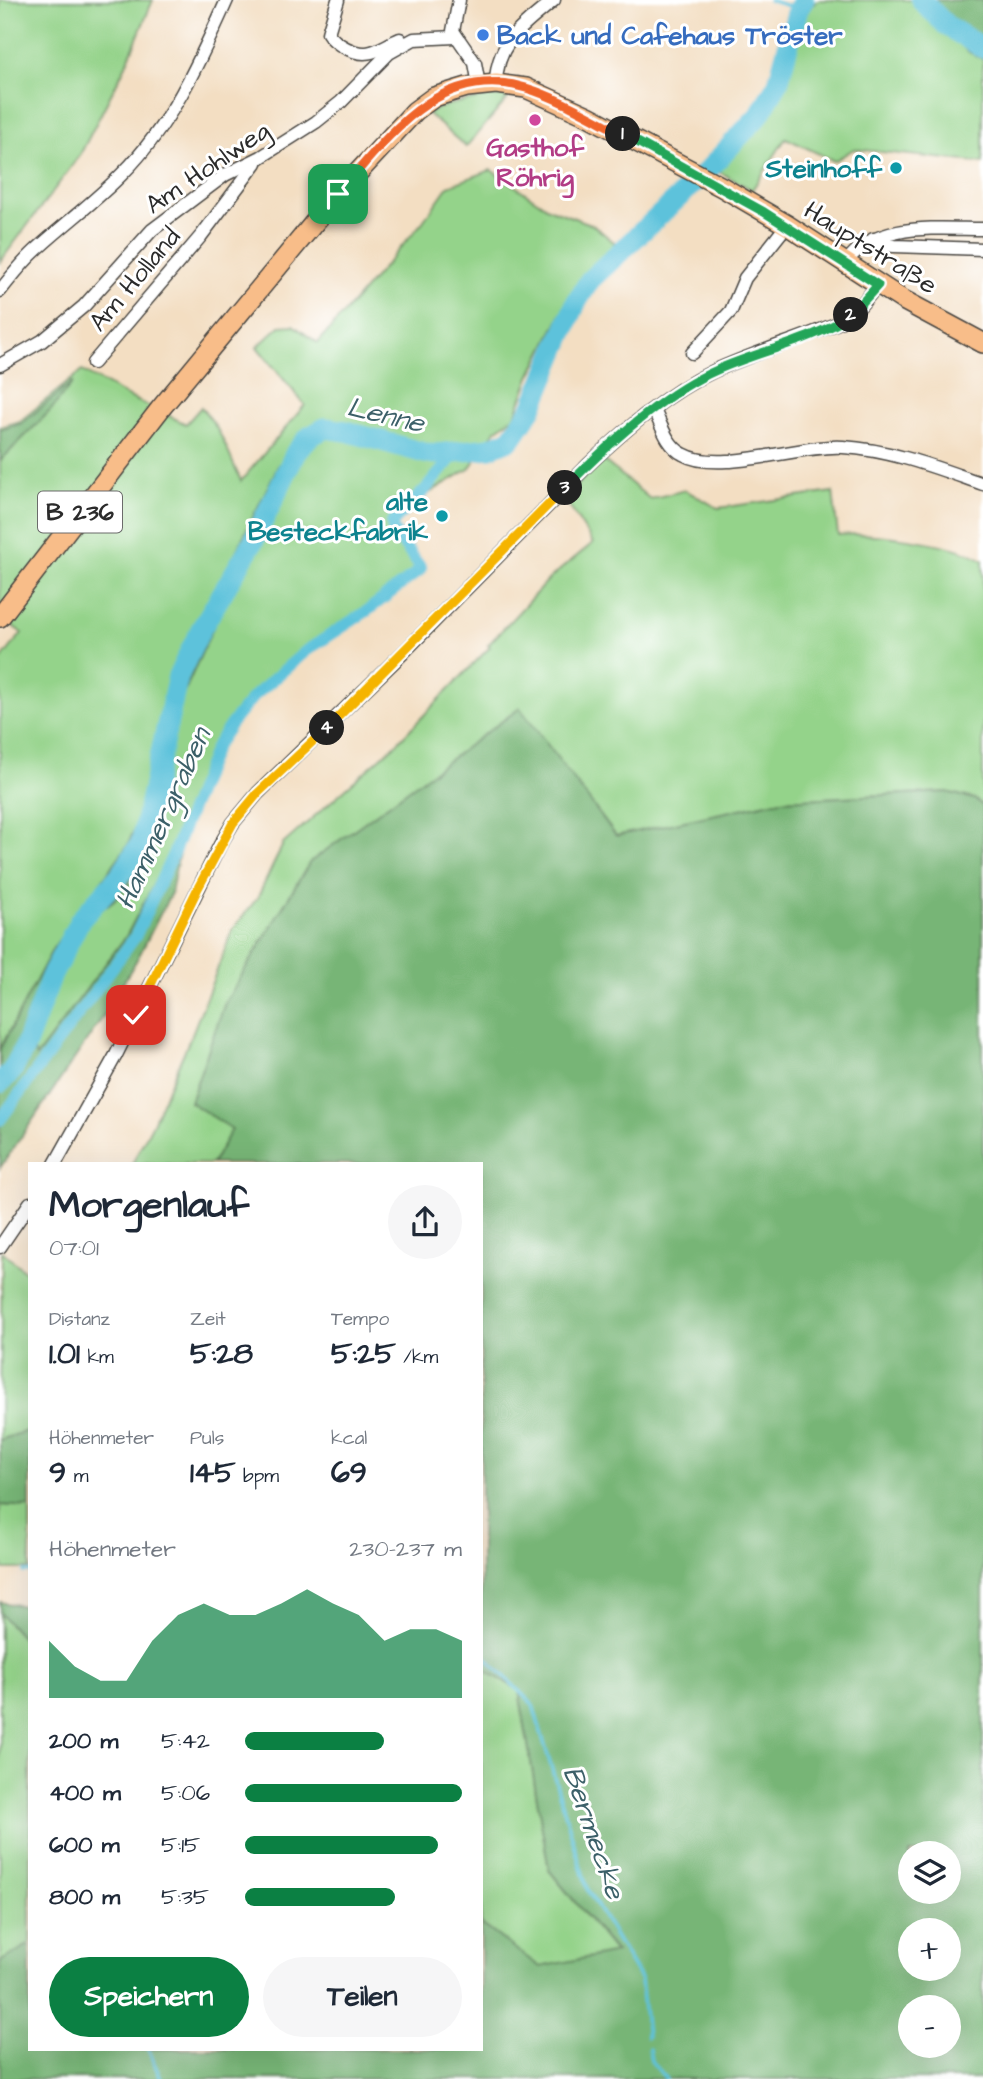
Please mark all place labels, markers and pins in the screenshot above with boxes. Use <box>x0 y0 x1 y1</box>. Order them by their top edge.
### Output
place label: Back und Cafehaus Tröster <box>497 18 843 54</box>
marker: Back und Cafehaus Tröster <box>475 27 491 43</box>
marker: Gasthof Röhrig <box>527 112 543 128</box>
pin: 1 <box>606 116 640 152</box>
place label: Gasthof Röhrig <box>486 130 584 199</box>
place label: Steinhoff <box>764 151 883 187</box>
marker: Steinhoff <box>888 160 904 176</box>
pin <box>308 164 368 224</box>
pin: 2 <box>834 298 868 332</box>
pin: 3 <box>548 470 582 505</box>
place label: alte Besteckfabrik <box>248 484 429 550</box>
marker: alte Besteckfabrik <box>434 508 450 524</box>
pin: 4 <box>310 710 344 746</box>
pin <box>106 985 166 1045</box>

